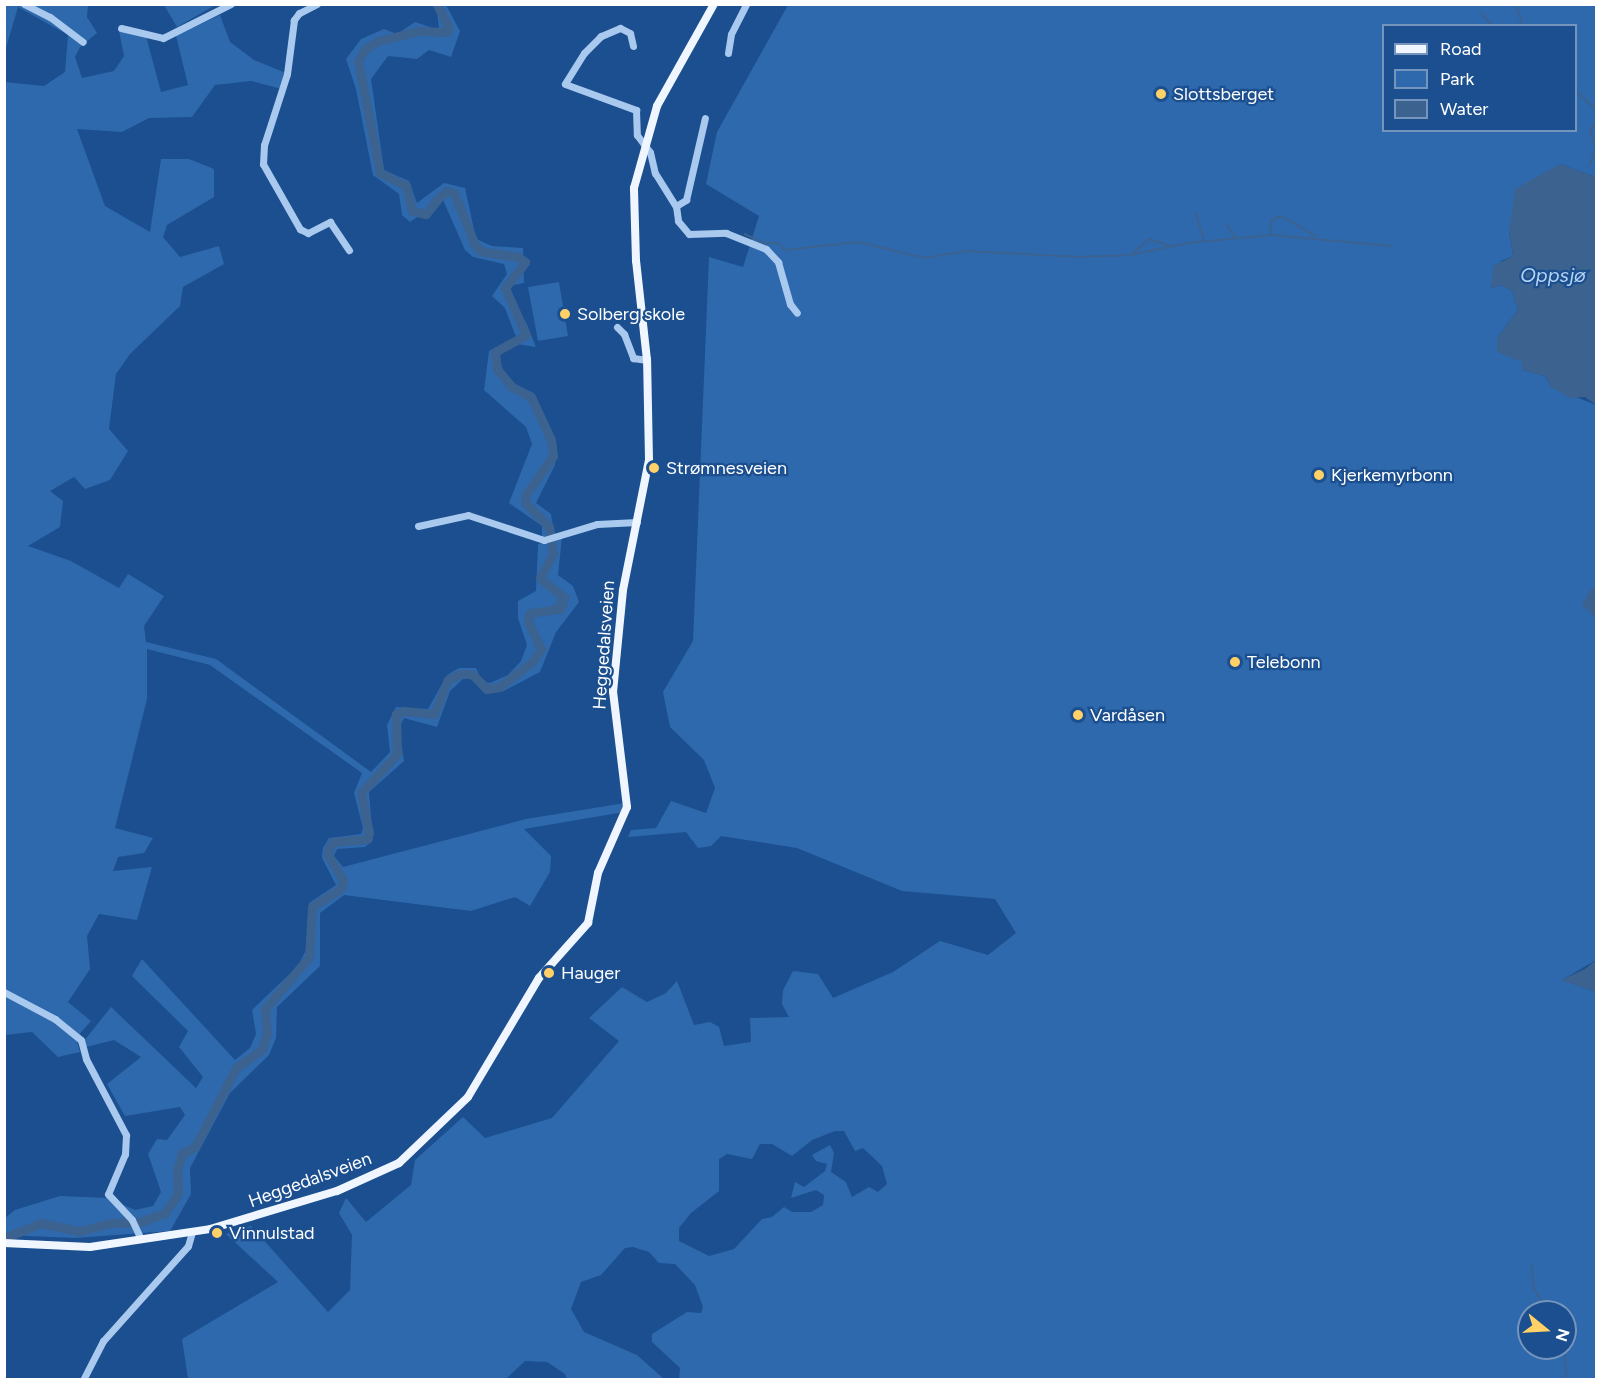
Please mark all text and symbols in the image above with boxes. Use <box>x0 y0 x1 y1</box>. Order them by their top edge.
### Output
legend <box>1382 24 1577 132</box>
text: Road <box>1440 38 1481 60</box>
text: Park <box>1440 68 1474 90</box>
place label: Slottsberget <box>1173 83 1274 105</box>
marker: Slottsberget <box>1154 87 1168 101</box>
text: Water <box>1440 98 1488 120</box>
water label: Oppsjø <box>1520 263 1586 287</box>
place label: Solberg skole <box>577 303 685 325</box>
marker: Solberg skole <box>558 307 572 321</box>
place label: Strømnesveien <box>666 457 787 479</box>
marker: Strømnesveien <box>647 461 661 475</box>
place label: Kjerkemyrbonn <box>1331 464 1453 486</box>
marker: Kjerkemyrbonn <box>1312 468 1326 482</box>
street label: Heggedalsveien <box>589 580 619 710</box>
place label: Telebonn <box>1247 651 1321 673</box>
marker: Telebonn <box>1228 655 1242 669</box>
place label: Vardåsen <box>1090 704 1165 726</box>
marker: Vardåsen <box>1071 708 1085 722</box>
place label: Hauger <box>561 962 620 984</box>
marker: Hauger <box>542 966 556 980</box>
street label: Heggedalsveien <box>246 1148 374 1212</box>
place label: Vinnulstad <box>229 1222 315 1244</box>
marker: Vinnulstad <box>210 1226 224 1240</box>
north arrow <box>1517 1300 1577 1360</box>
text: N <box>1552 1326 1574 1344</box>

